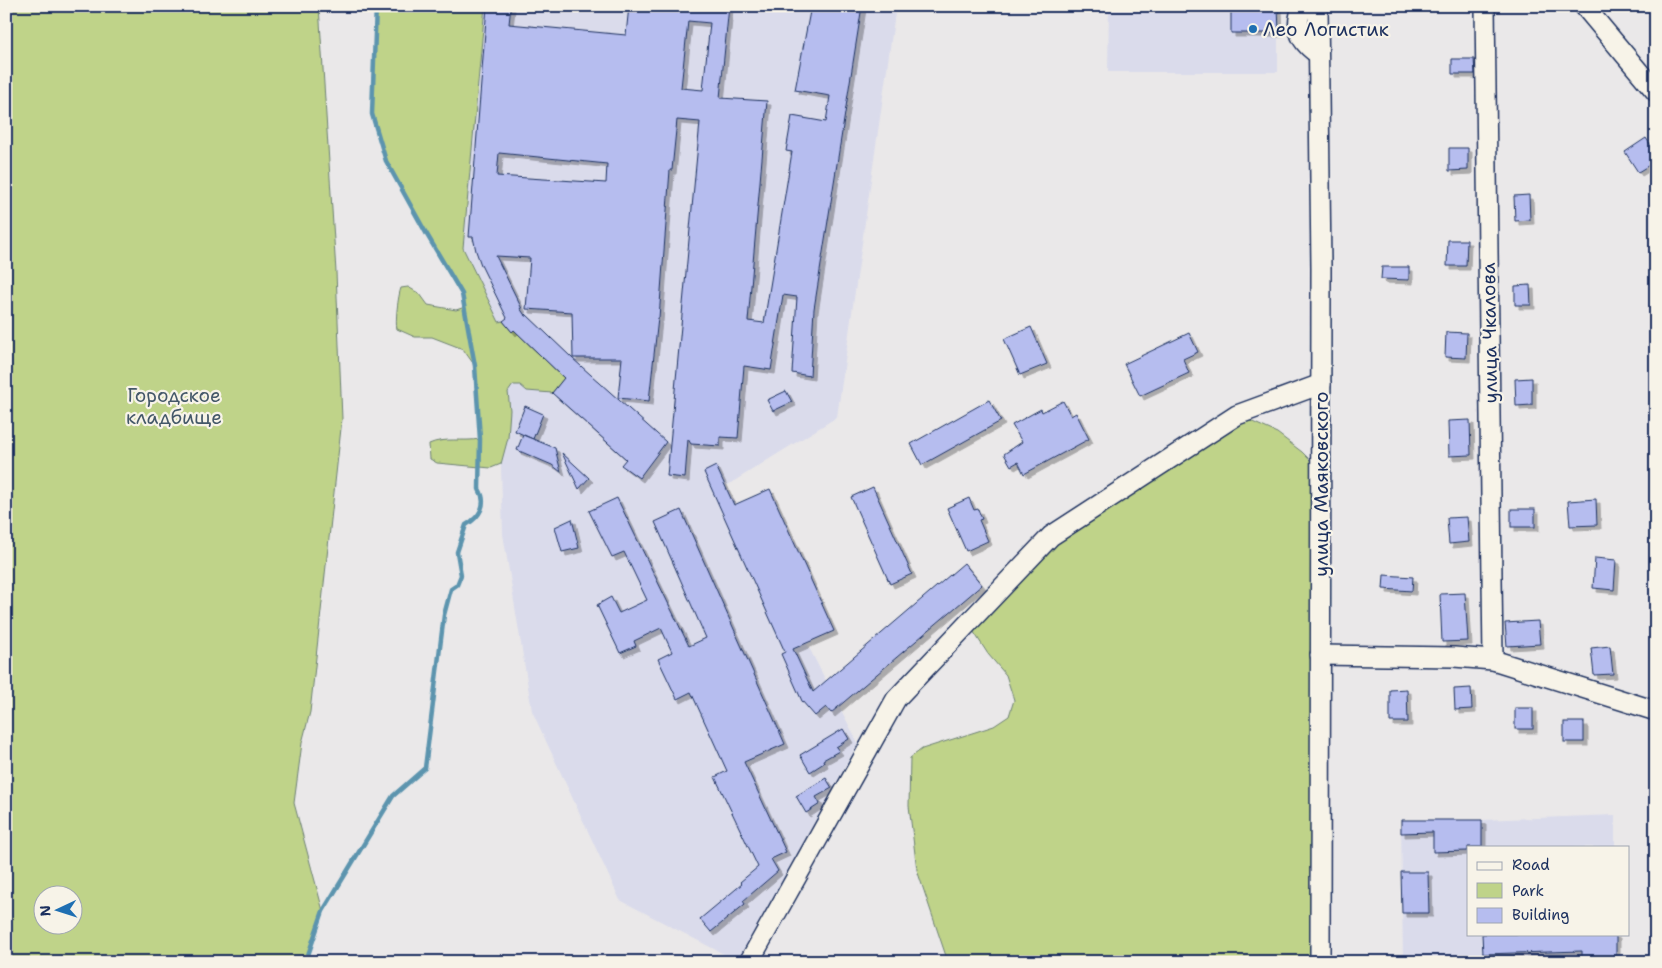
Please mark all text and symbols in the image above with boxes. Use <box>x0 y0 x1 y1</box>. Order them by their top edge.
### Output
place label: Лео Логистик <box>1263 17 1389 42</box>
marker: Лео Логистик <box>1247 23 1259 35</box>
street label: улица Чкалова <box>1476 262 1503 404</box>
park label: Городское кладбище <box>126 383 222 430</box>
street label: улица Маяковского <box>1309 391 1334 577</box>
legend <box>1467 846 1630 936</box>
text: Road <box>1512 855 1550 875</box>
text: Park <box>1512 881 1544 901</box>
north arrow <box>32 886 82 936</box>
text: N <box>36 905 54 917</box>
text: Building <box>1512 905 1569 925</box>

